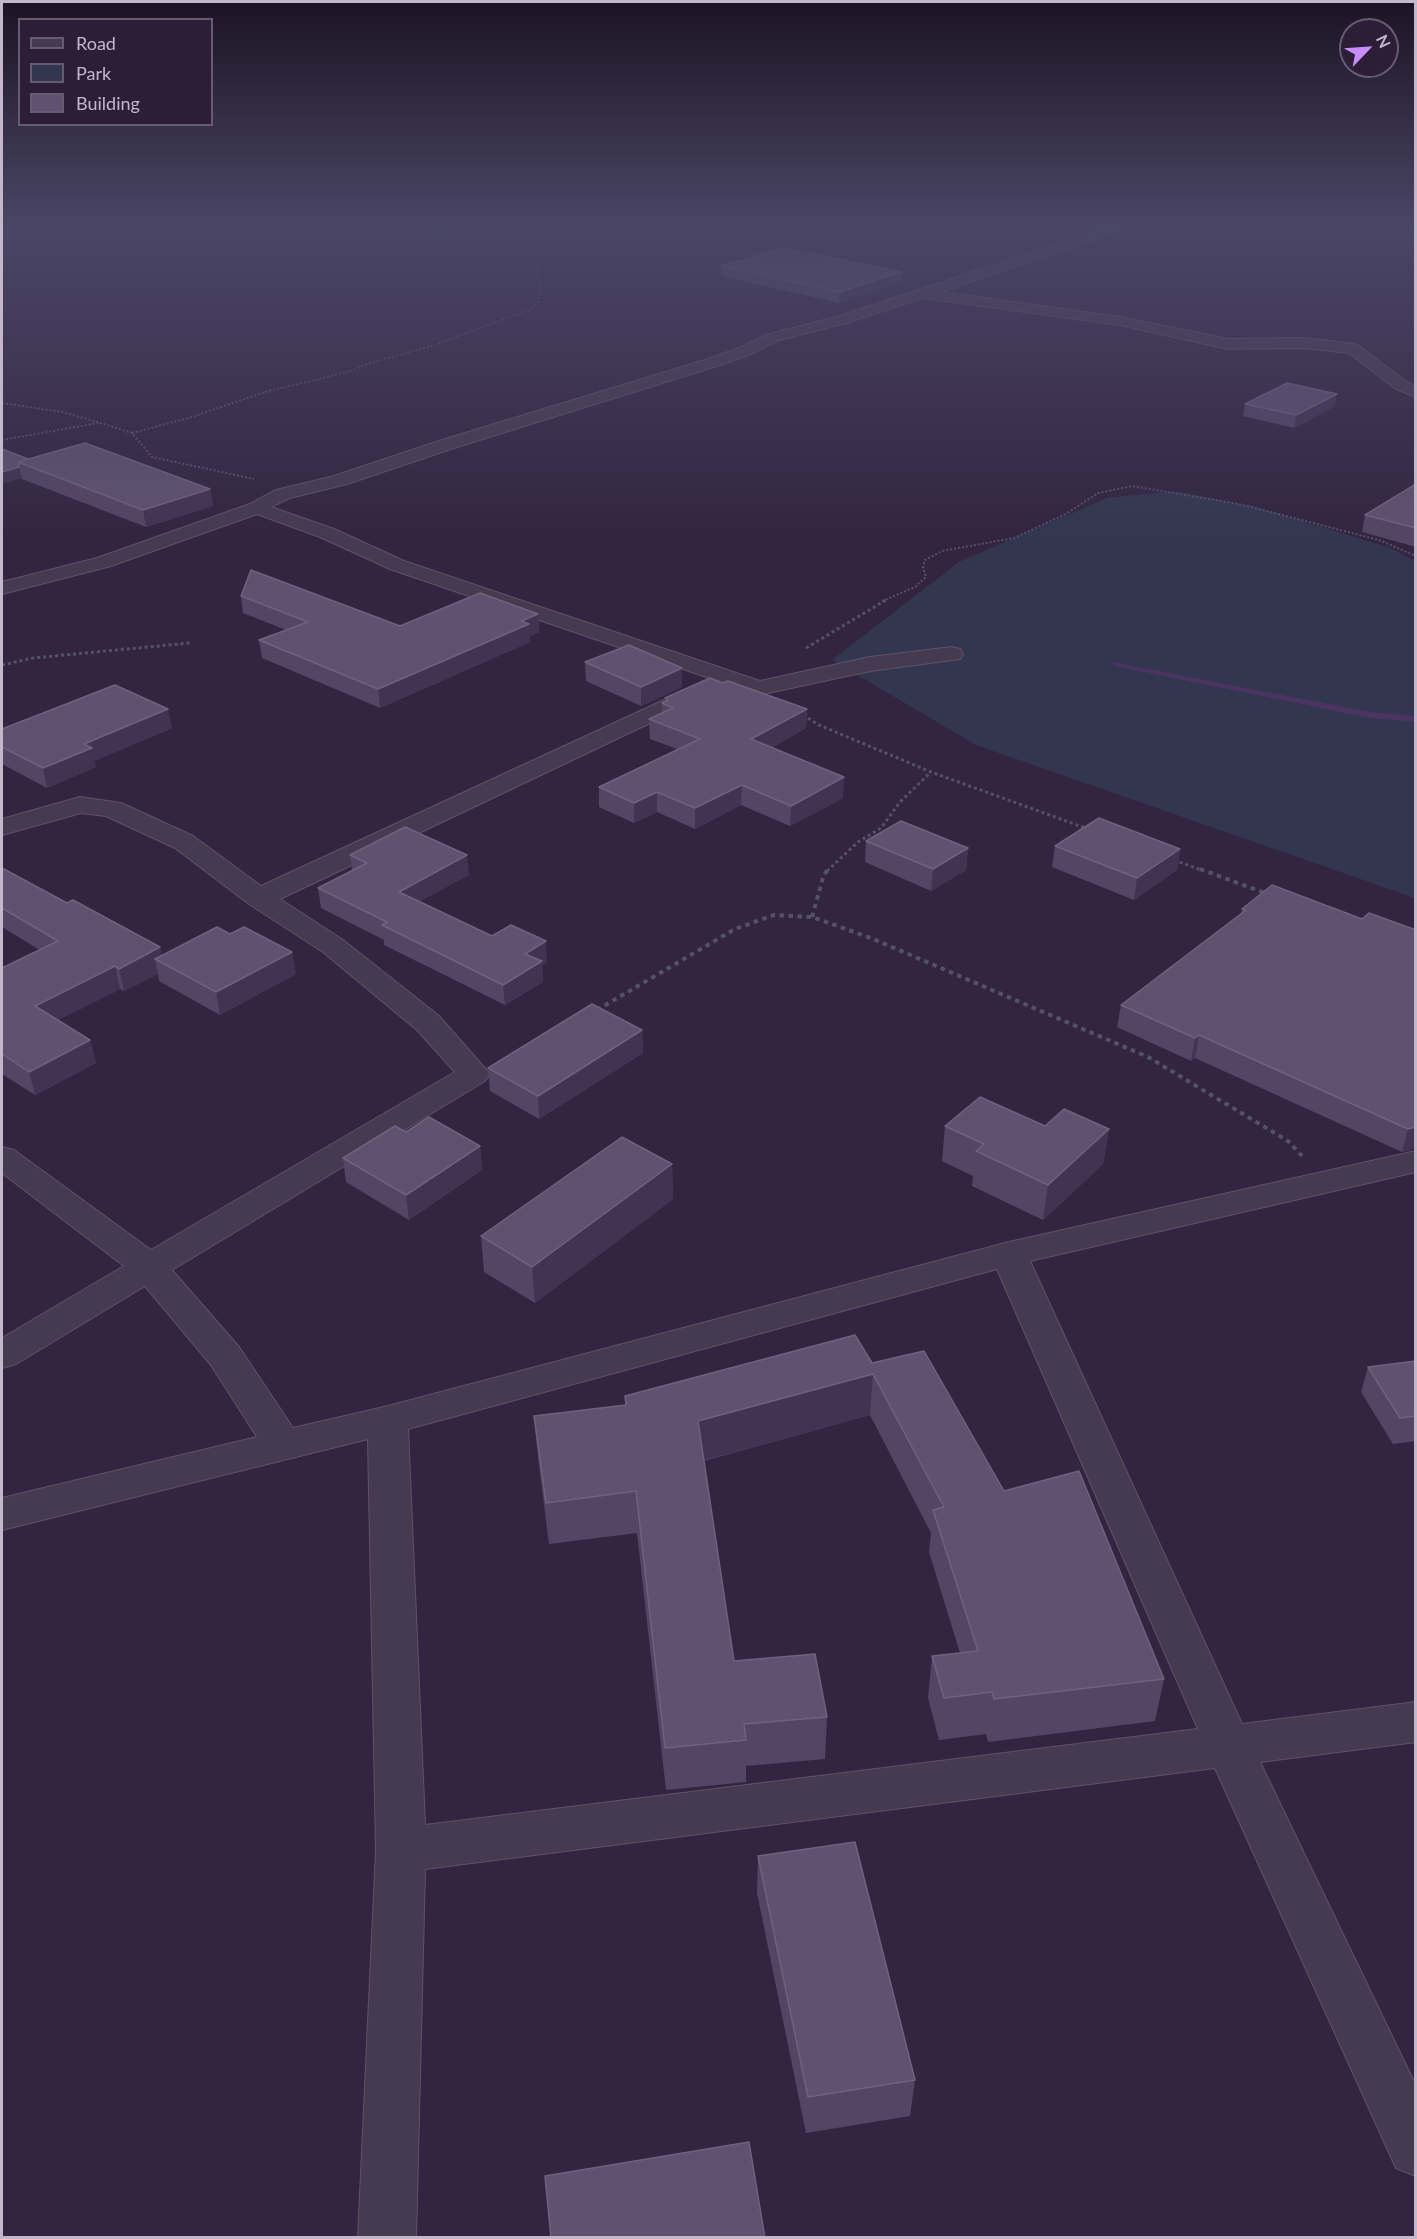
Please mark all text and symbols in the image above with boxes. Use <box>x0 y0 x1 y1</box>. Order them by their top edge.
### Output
legend <box>18 18 213 126</box>
north arrow <box>1339 18 1399 78</box>
text: N <box>1373 31 1395 51</box>
text: Road <box>76 32 116 54</box>
text: Park <box>76 62 111 84</box>
text: Building <box>76 92 140 114</box>

